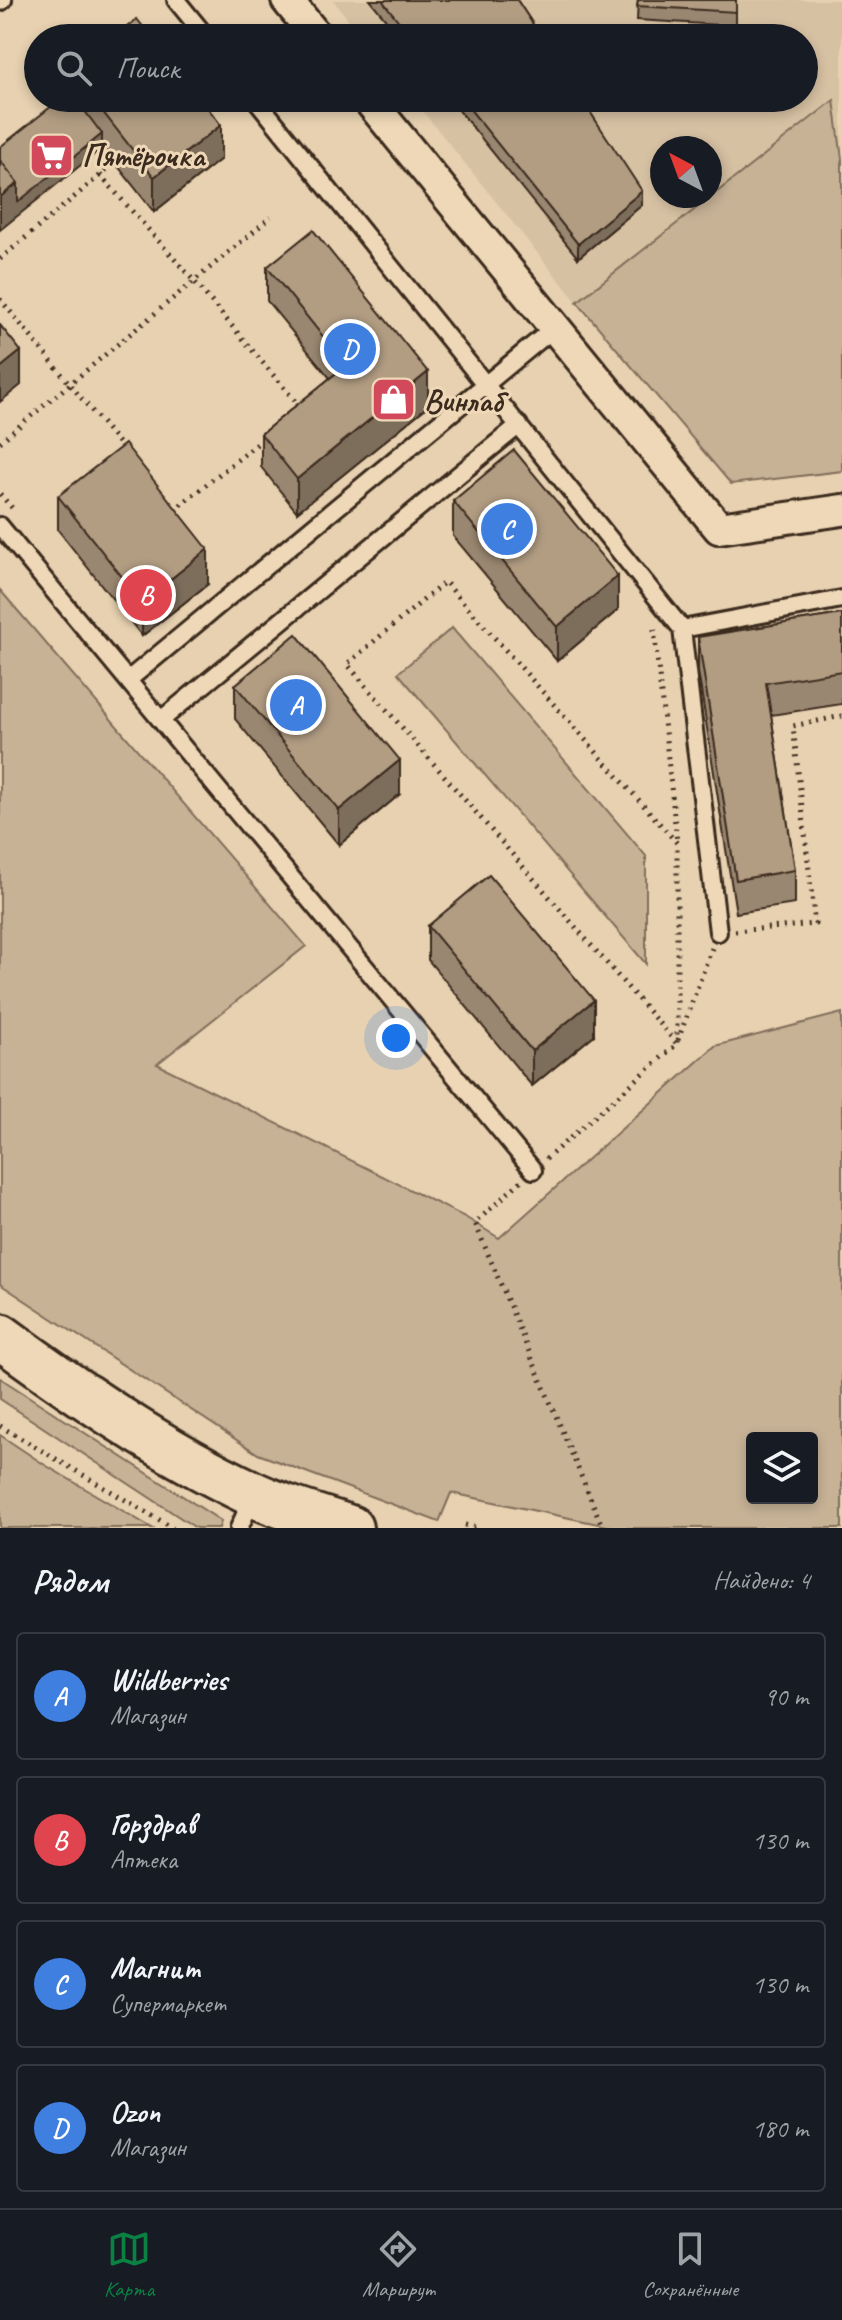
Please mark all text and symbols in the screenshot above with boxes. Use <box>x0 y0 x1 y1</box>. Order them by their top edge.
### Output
search box <box>24 24 818 112</box>
icon: search <box>52 46 96 90</box>
text: Поиск <box>116 49 179 87</box>
supermarket icon: Пятёрочка <box>27 131 75 179</box>
place label: Пятёрочка <box>82 135 207 176</box>
north arrow <box>650 136 722 208</box>
pin: D <box>324 319 376 379</box>
shop icon: Винлаб <box>369 376 417 424</box>
place label: Винлаб <box>424 380 510 421</box>
pin: C <box>481 499 533 559</box>
pin: B <box>120 565 172 625</box>
pin: A <box>270 675 322 735</box>
your location <box>376 1018 416 1058</box>
map controls <box>746 1432 818 1504</box>
button: layers <box>746 1432 818 1504</box>
text: Рядом <box>32 1559 108 1602</box>
text: Найдено: 4 <box>713 1564 810 1597</box>
text: Wildberries <box>110 1661 227 1699</box>
text: A <box>53 1680 67 1713</box>
text: 90 m <box>764 1680 808 1713</box>
text: Магазин <box>110 1699 186 1732</box>
text: Горздрав <box>110 1805 196 1843</box>
text: B <box>53 1824 67 1857</box>
text: 130 m <box>752 1824 808 1857</box>
text: Аптека <box>110 1843 177 1876</box>
text: Магнит <box>110 1949 201 1987</box>
text: C <box>54 1968 66 2001</box>
text: 130 m <box>752 1968 808 2001</box>
text: Супермаркет <box>110 1987 226 2020</box>
text: Ozon <box>110 2093 160 2131</box>
text: D <box>52 2112 68 2145</box>
text: 180 m <box>752 2112 808 2145</box>
text: Магазин <box>110 2131 186 2164</box>
tab: Карта <box>104 2227 154 2303</box>
tab: Маршрут <box>362 2227 435 2303</box>
tab: Сохранённые <box>643 2227 738 2303</box>

